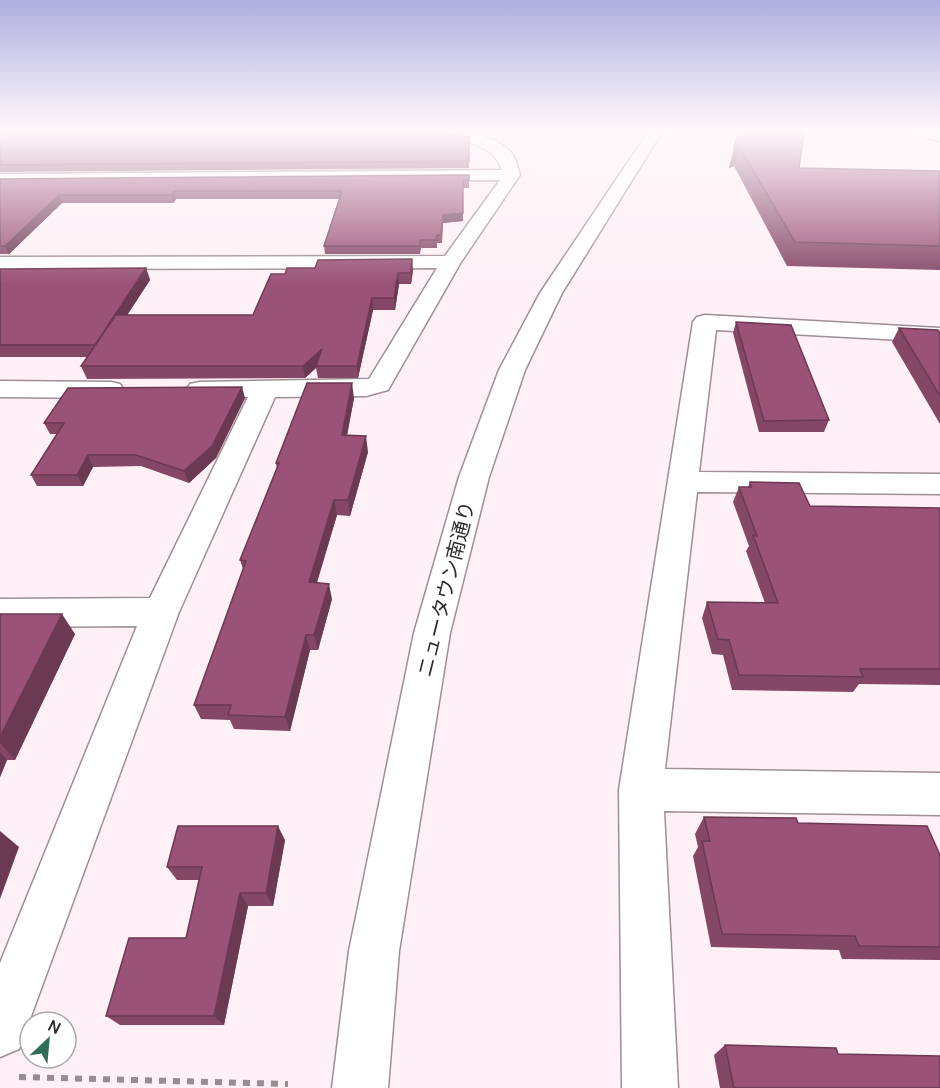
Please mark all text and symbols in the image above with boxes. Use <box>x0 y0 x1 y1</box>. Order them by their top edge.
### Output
street label: ニュータウン南通り <box>411 498 480 679</box>
north arrow <box>18 1010 78 1070</box>
text: N <box>45 1014 65 1039</box>

